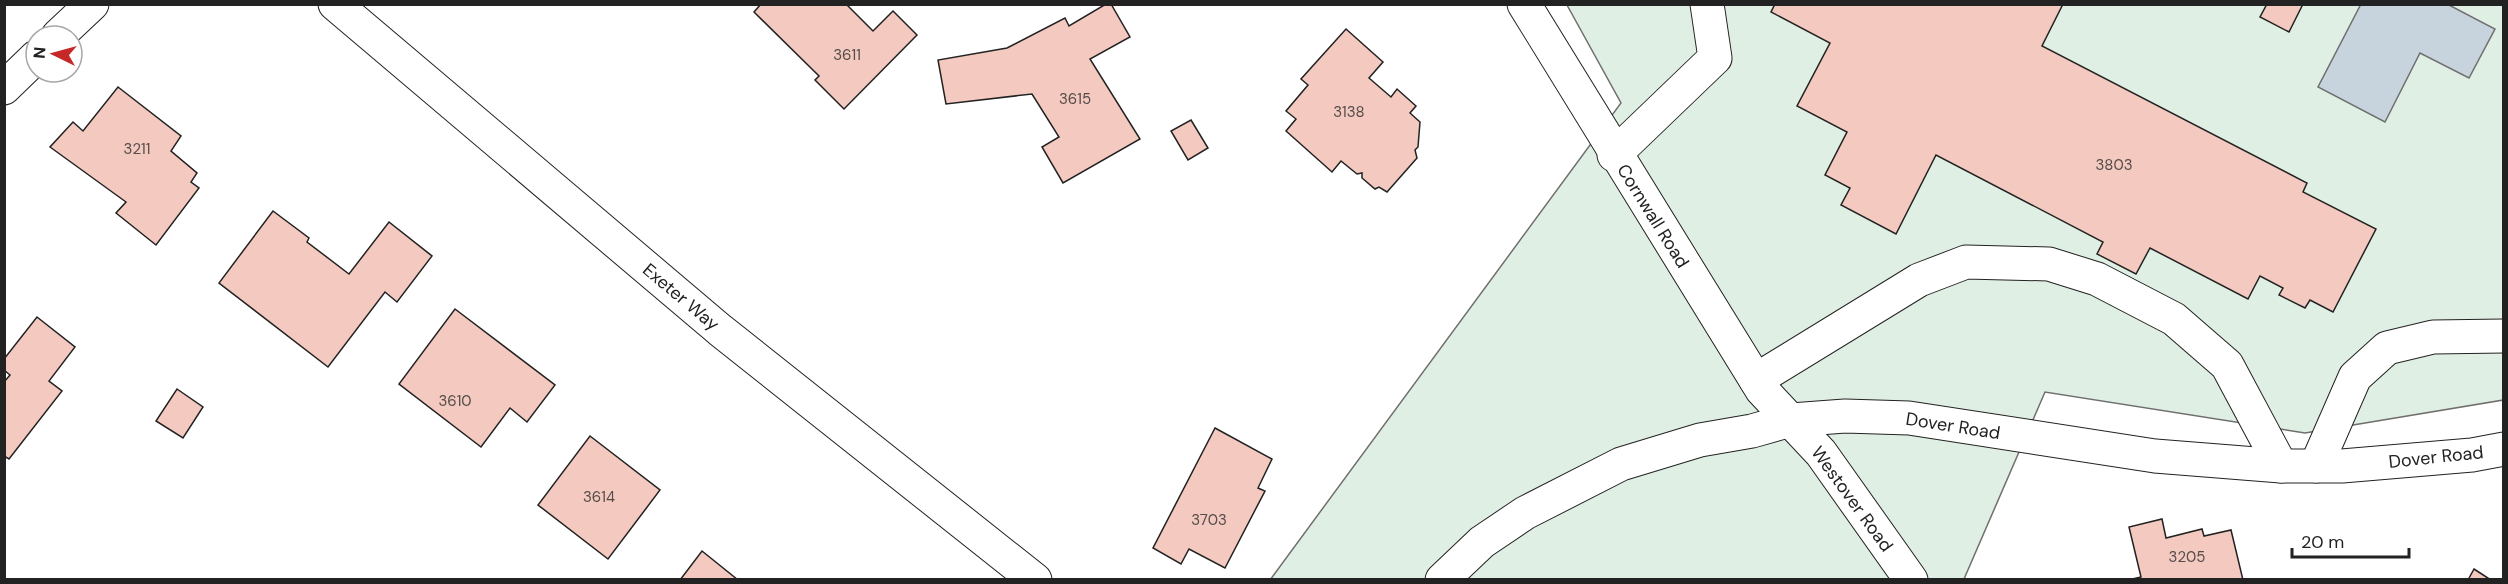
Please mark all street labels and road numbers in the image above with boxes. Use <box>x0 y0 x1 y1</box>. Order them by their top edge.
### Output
street label: Cornwall Road <box>1611 159 1695 273</box>
street label: Exeter Way <box>638 258 724 336</box>
street label: Dover Road <box>1904 407 2002 445</box>
street label: Dover Road <box>2387 440 2485 474</box>
street label: Westover Road <box>1806 441 1898 557</box>

